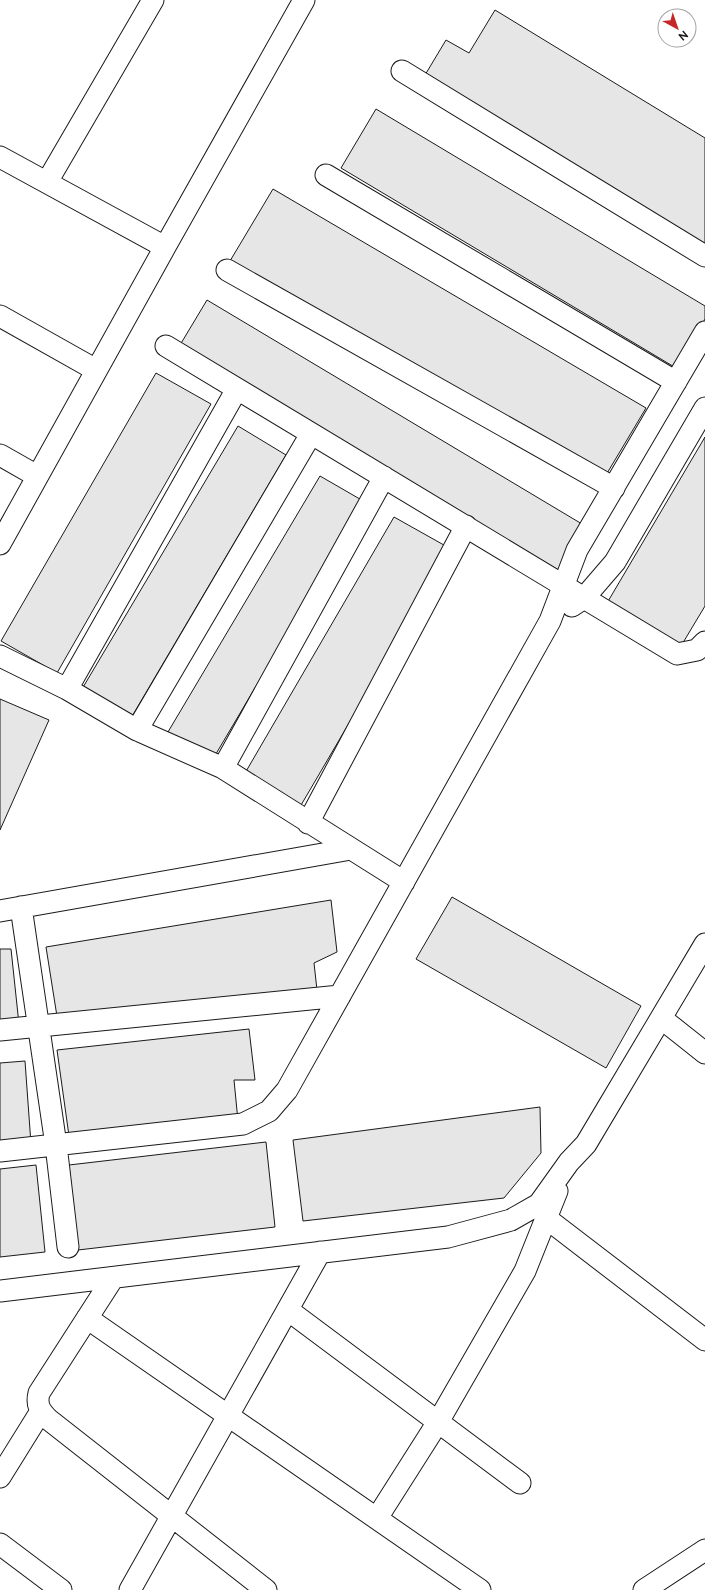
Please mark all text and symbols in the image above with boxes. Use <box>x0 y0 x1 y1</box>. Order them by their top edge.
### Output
north arrow <box>657 8 697 48</box>
text: N <box>676 28 691 43</box>

